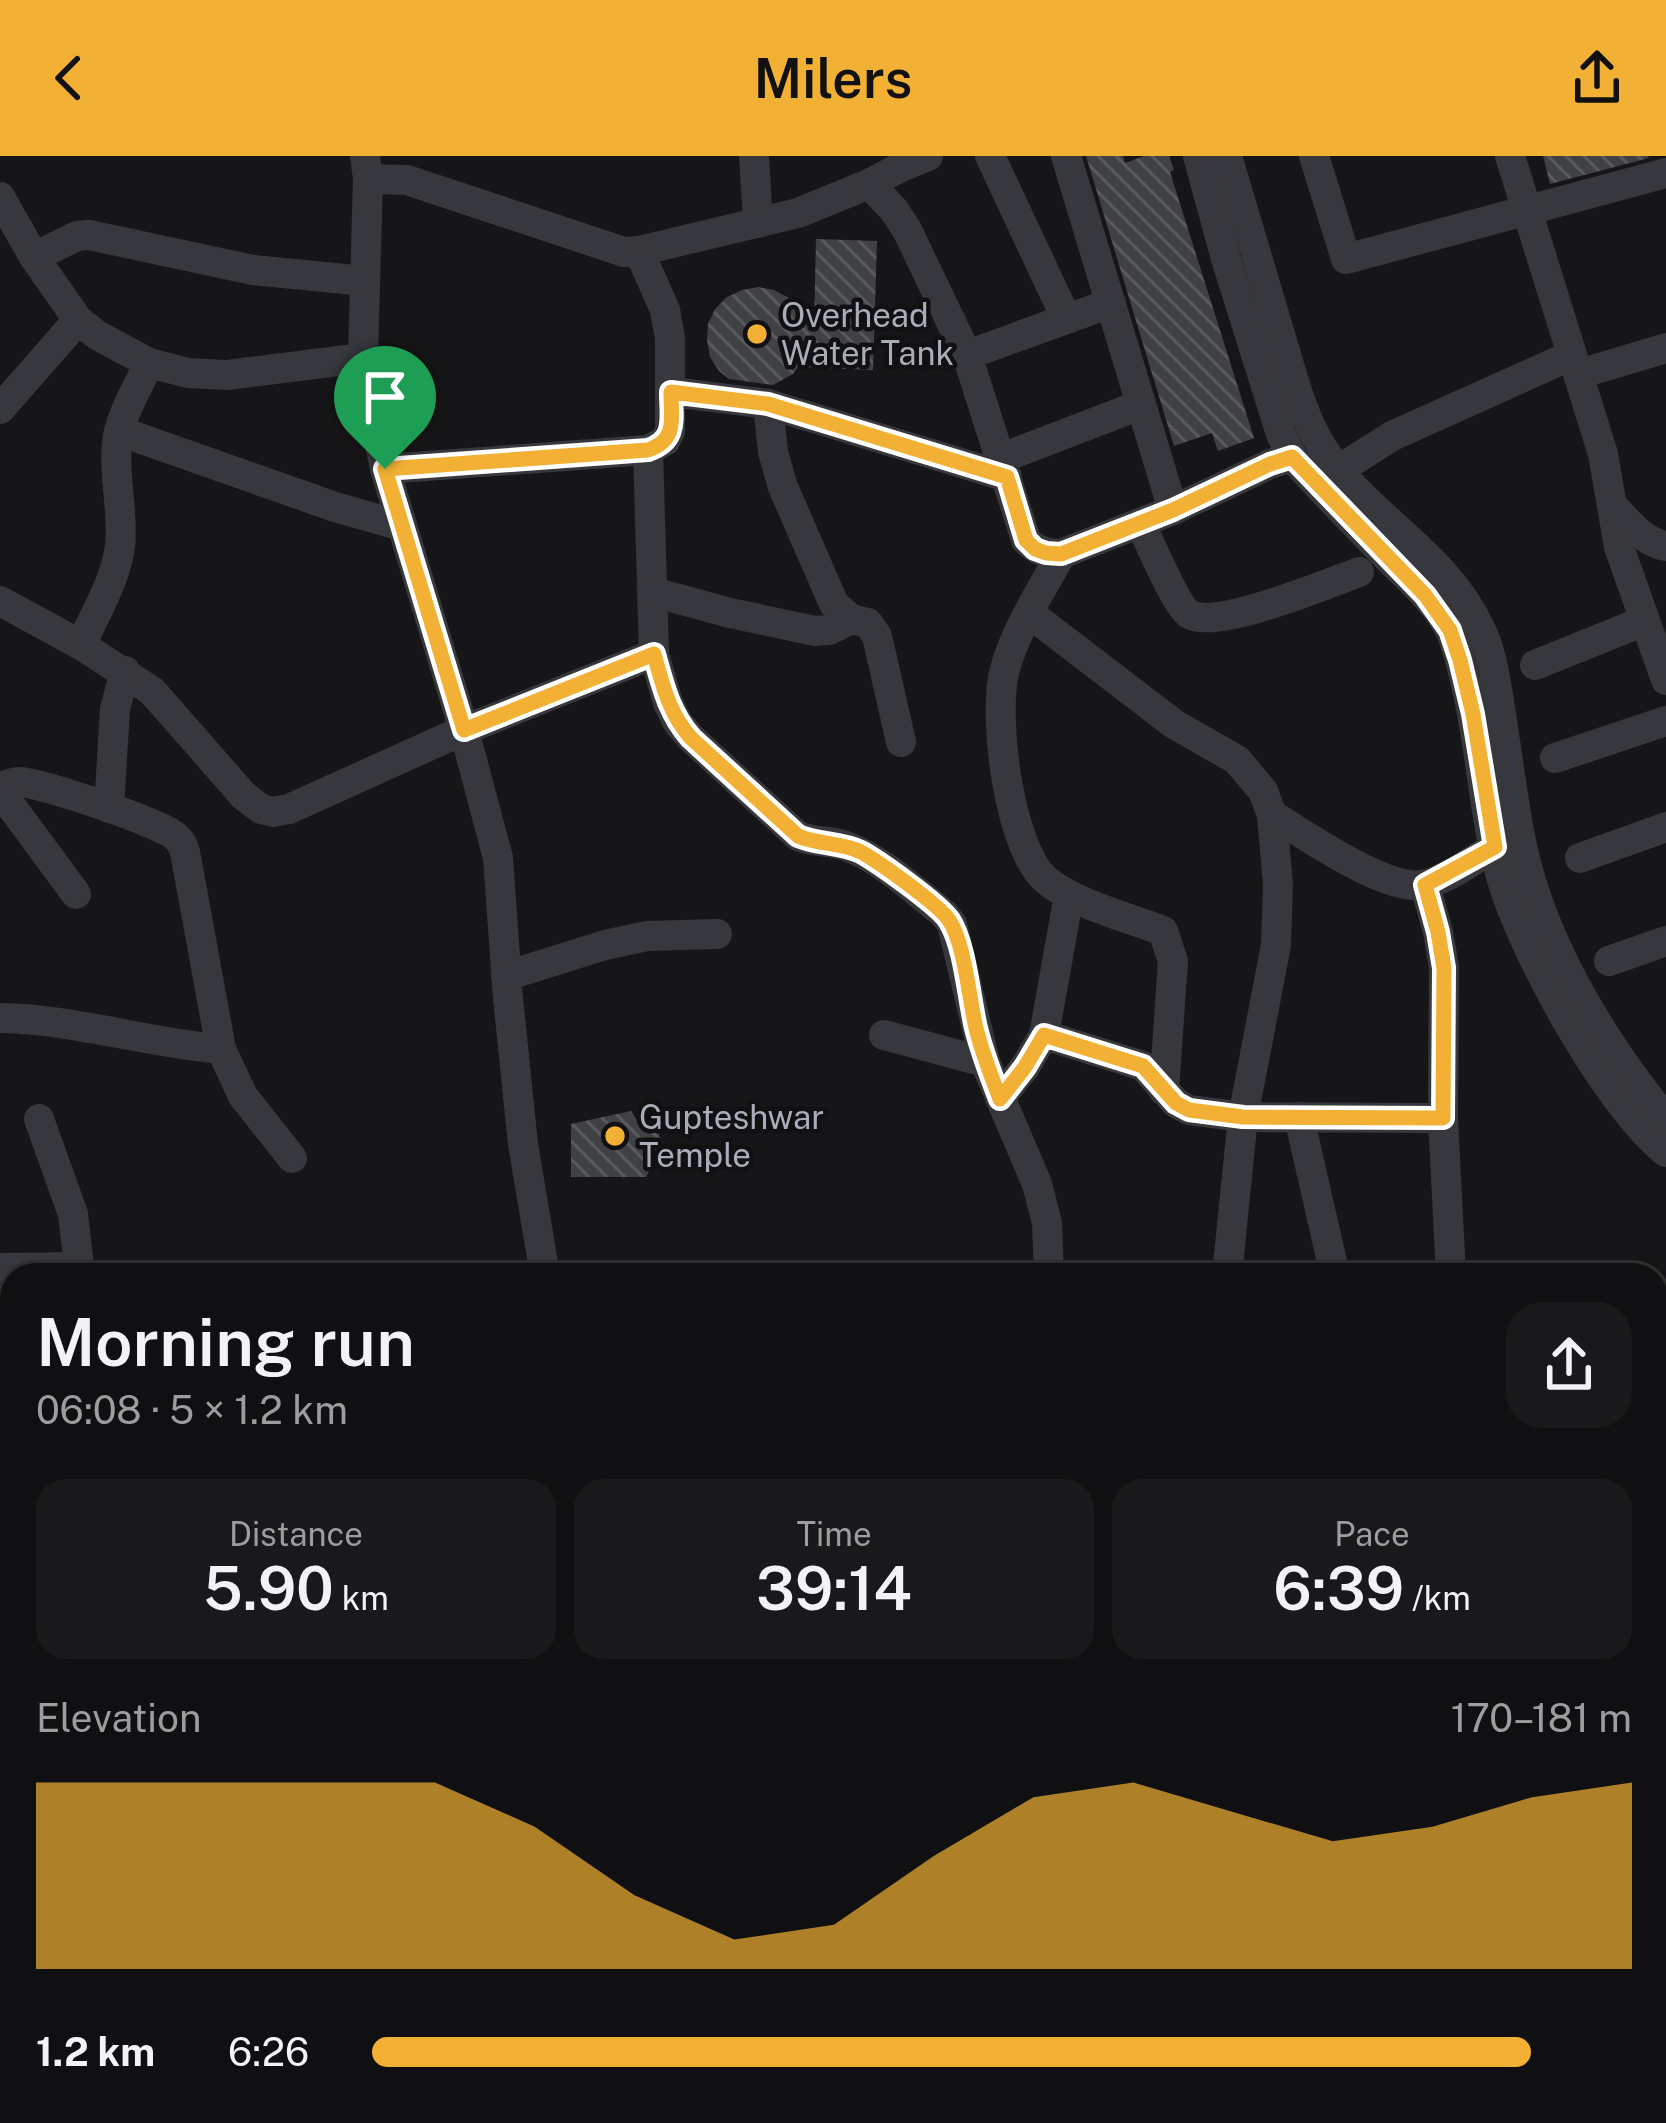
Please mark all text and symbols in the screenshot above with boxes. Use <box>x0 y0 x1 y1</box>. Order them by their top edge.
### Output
icon: back <box>36 45 102 111</box>
icon: share <box>1564 45 1630 111</box>
text: Milers <box>754 47 913 110</box>
place label: Overhead Water Tank <box>781 296 954 372</box>
marker: Overhead Water Tank <box>744 321 770 347</box>
pin <box>334 346 436 469</box>
icon: arrive <box>352 364 418 430</box>
place label: Gupteshwar Temple <box>639 1098 824 1174</box>
marker: Gupteshwar Temple <box>602 1123 628 1149</box>
button: share <box>1506 1302 1632 1428</box>
text: Morning run <box>36 1303 415 1381</box>
text: 06:08 · 5 × 1.2 km <box>36 1387 348 1433</box>
text: Distance <box>229 1515 363 1553</box>
text: Time <box>796 1515 872 1553</box>
text: Pace <box>1334 1515 1410 1553</box>
text: 5.90 <box>203 1553 334 1624</box>
text: 39:14 <box>756 1553 912 1624</box>
text: 6:39 <box>1273 1553 1404 1624</box>
text: km <box>334 1579 389 1617</box>
text: /km <box>1404 1579 1471 1617</box>
text: Elevation <box>36 1695 202 1741</box>
text: 170–181 m <box>1451 1695 1632 1741</box>
text: 1.2 km <box>36 2029 155 2075</box>
text: 6:26 <box>228 2029 309 2075</box>

